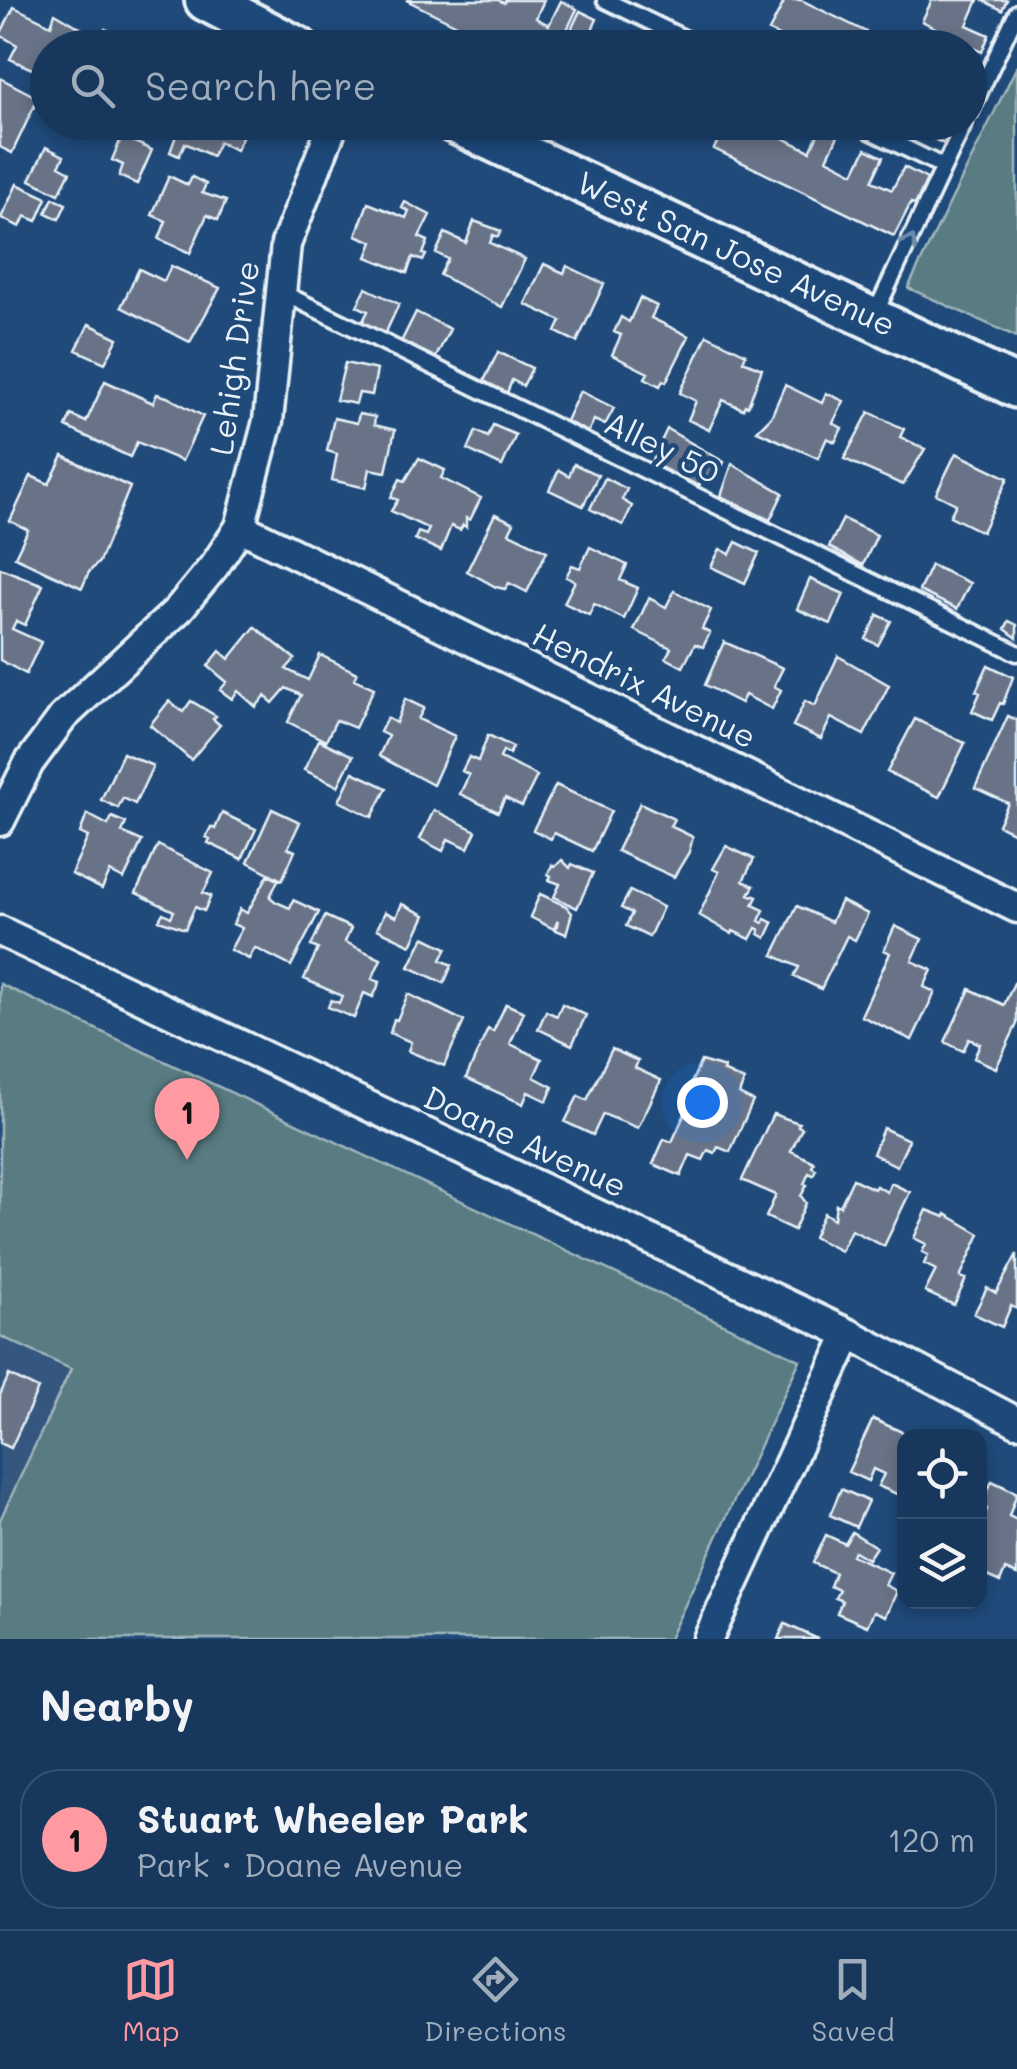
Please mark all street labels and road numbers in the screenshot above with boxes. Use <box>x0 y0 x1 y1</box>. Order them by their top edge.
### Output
street label: West San Jose Avenue <box>571 160 903 344</box>
street label: Lehigh Drive <box>199 258 267 458</box>
street label: Alley 50 <box>598 400 728 493</box>
street label: Hendrix Avenue <box>526 612 764 757</box>
street label: Doane Avenue <box>418 1075 634 1206</box>

